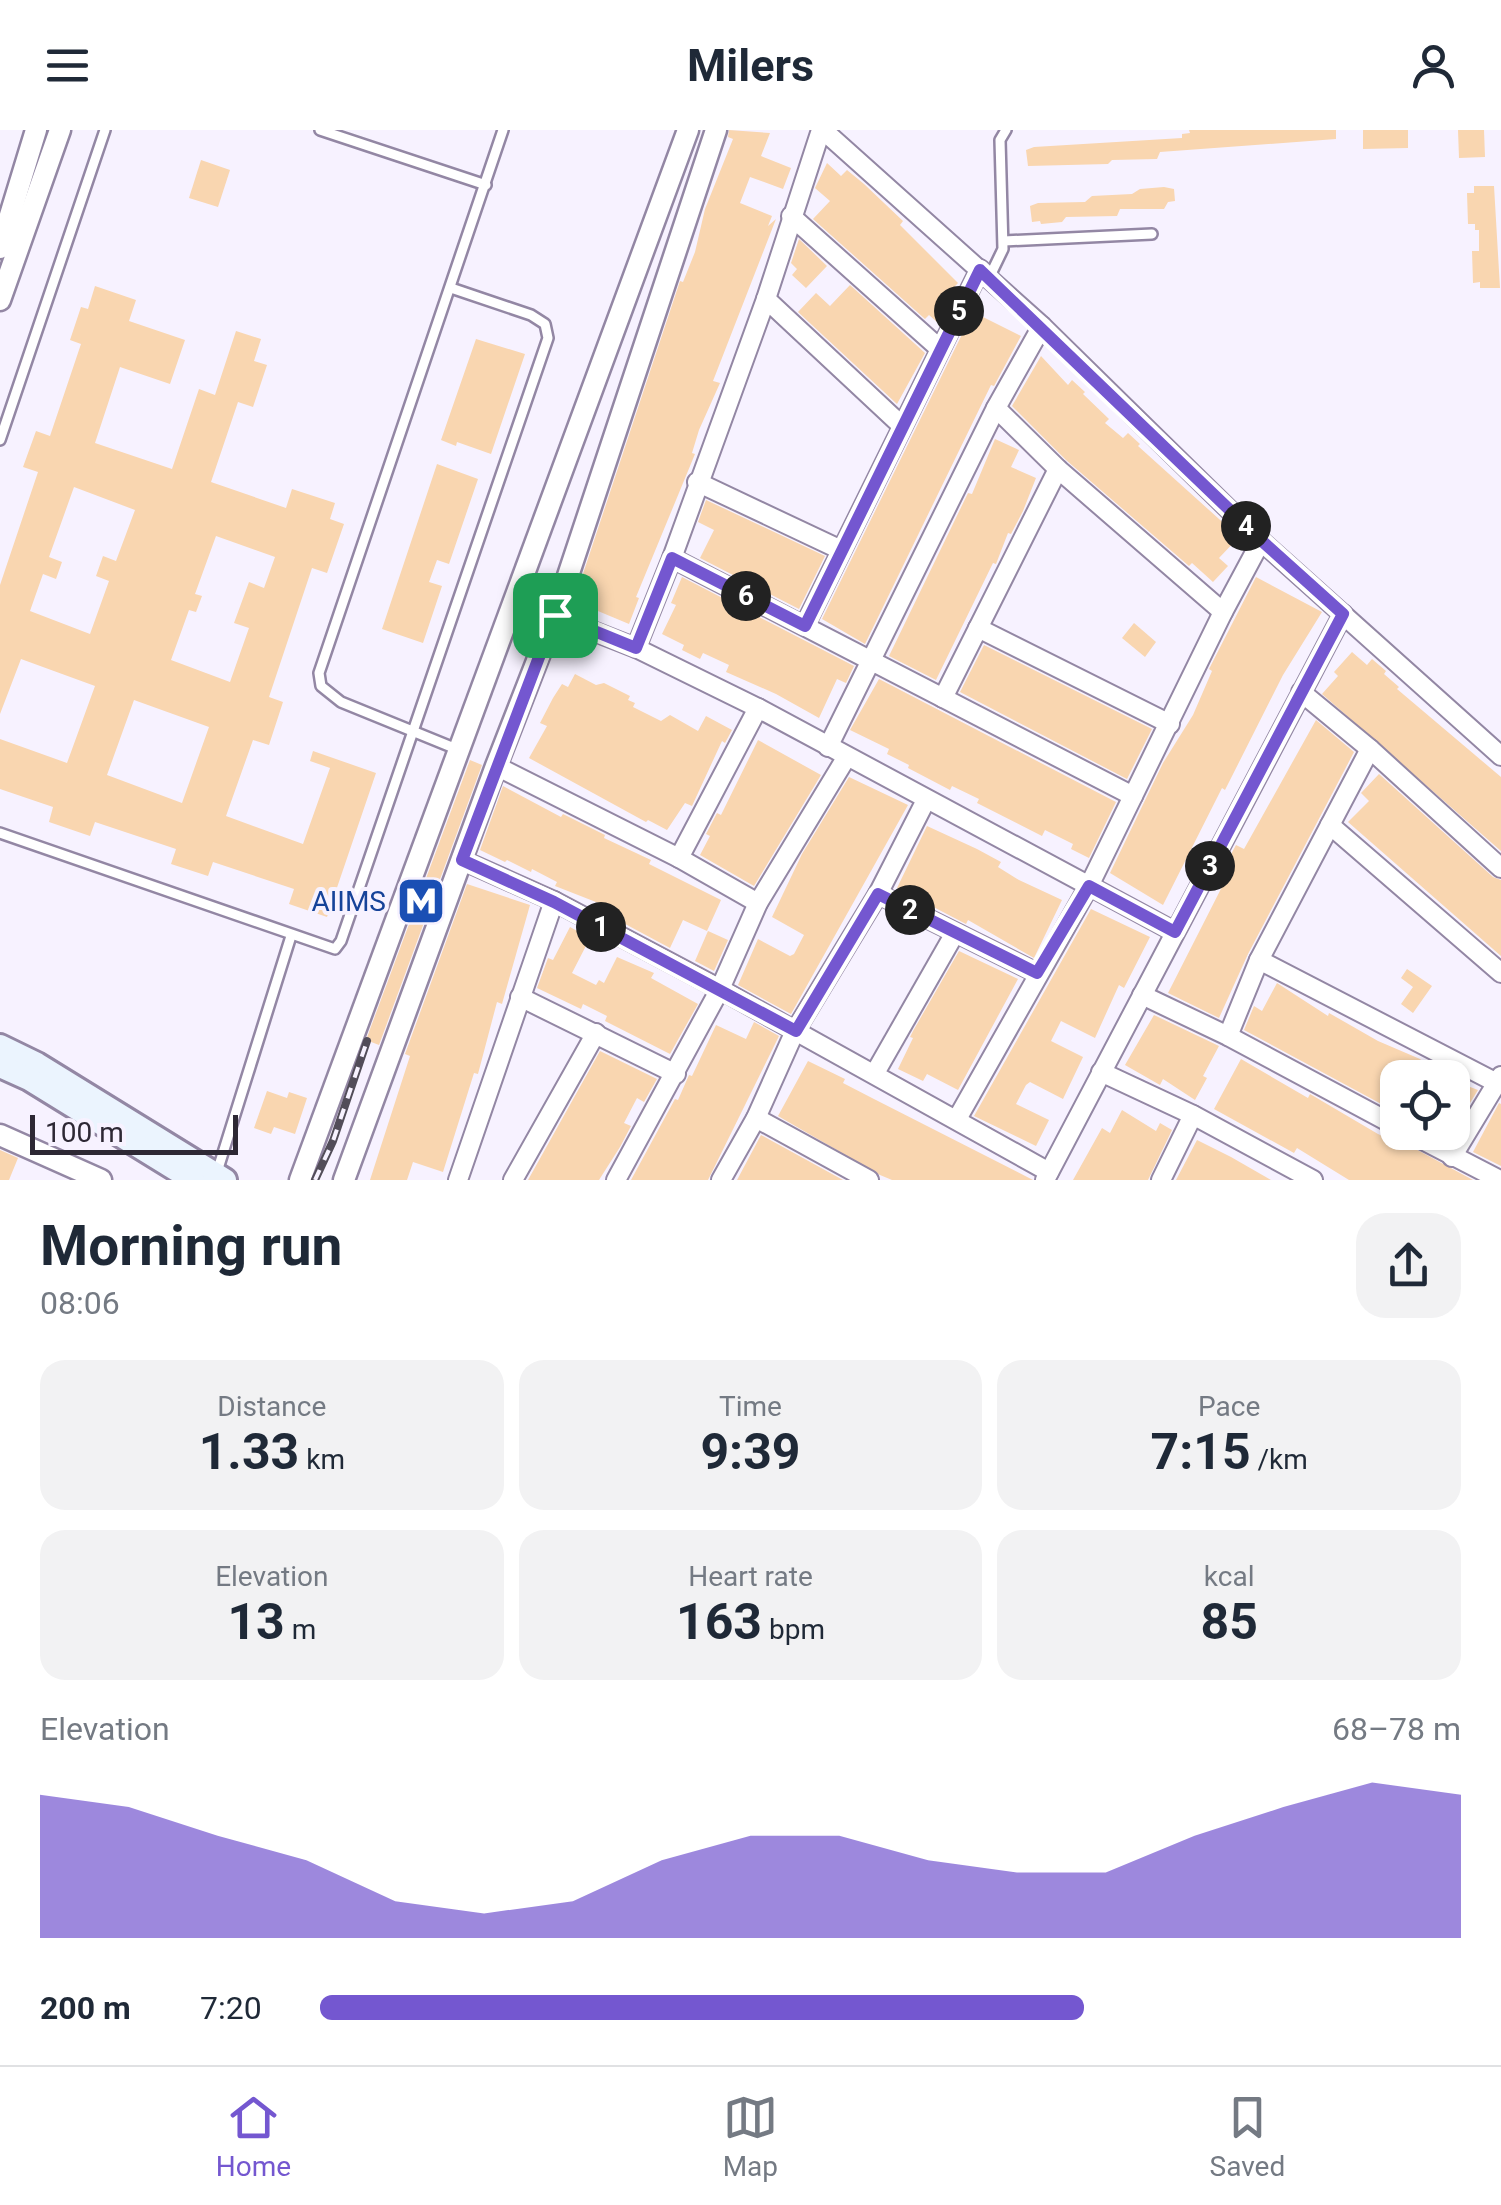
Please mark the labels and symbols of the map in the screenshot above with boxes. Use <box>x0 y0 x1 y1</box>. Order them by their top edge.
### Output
pin: 5 <box>934 286 984 336</box>
pin: 4 <box>1221 501 1271 551</box>
pin: 6 <box>721 571 771 621</box>
pin <box>513 573 598 658</box>
pin: 3 <box>1185 841 1235 891</box>
metro station icon: AIIMS <box>395 875 447 927</box>
place label: AIIMS <box>311 885 386 918</box>
pin: 2 <box>885 885 935 935</box>
pin: 1 <box>576 902 626 952</box>
scale bar <box>30 1110 238 1154</box>

